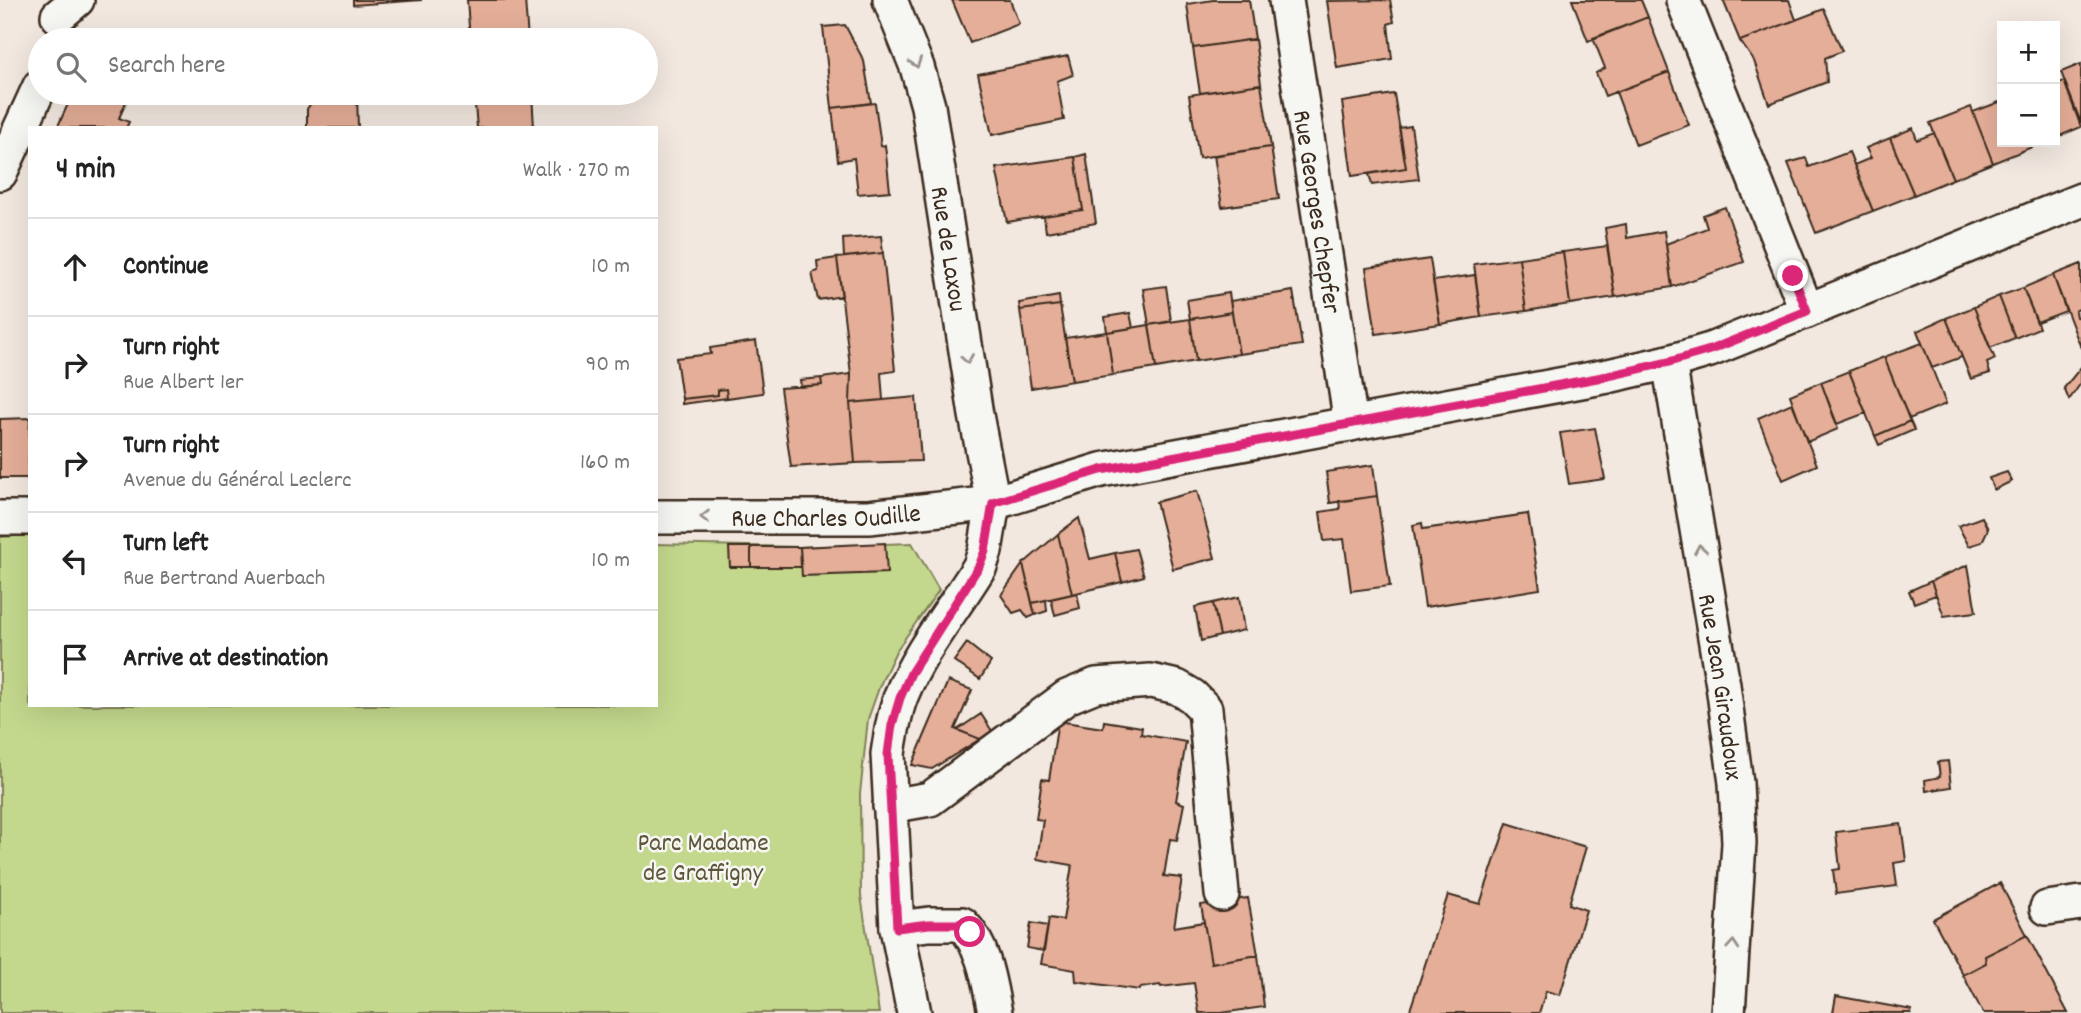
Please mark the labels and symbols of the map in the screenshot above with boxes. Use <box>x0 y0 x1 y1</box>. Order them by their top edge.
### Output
one-way arrow <box>907 57 922 69</box>
street label: Rue Georges Chepfer <box>1281 108 1349 317</box>
street label: Rue de Laxou <box>919 184 975 314</box>
route end <box>1777 260 1808 291</box>
one-way arrow <box>959 353 974 365</box>
street label: Rue Charles Oudille <box>731 496 923 539</box>
one-way arrow <box>699 509 710 525</box>
one-way arrow <box>1693 543 1708 555</box>
street label: Rue Jean Giraudoux <box>1686 591 1750 783</box>
park label: Parc Madame de Graffigny <box>637 826 769 893</box>
route start <box>954 916 985 947</box>
one-way arrow <box>1725 939 1740 950</box>

